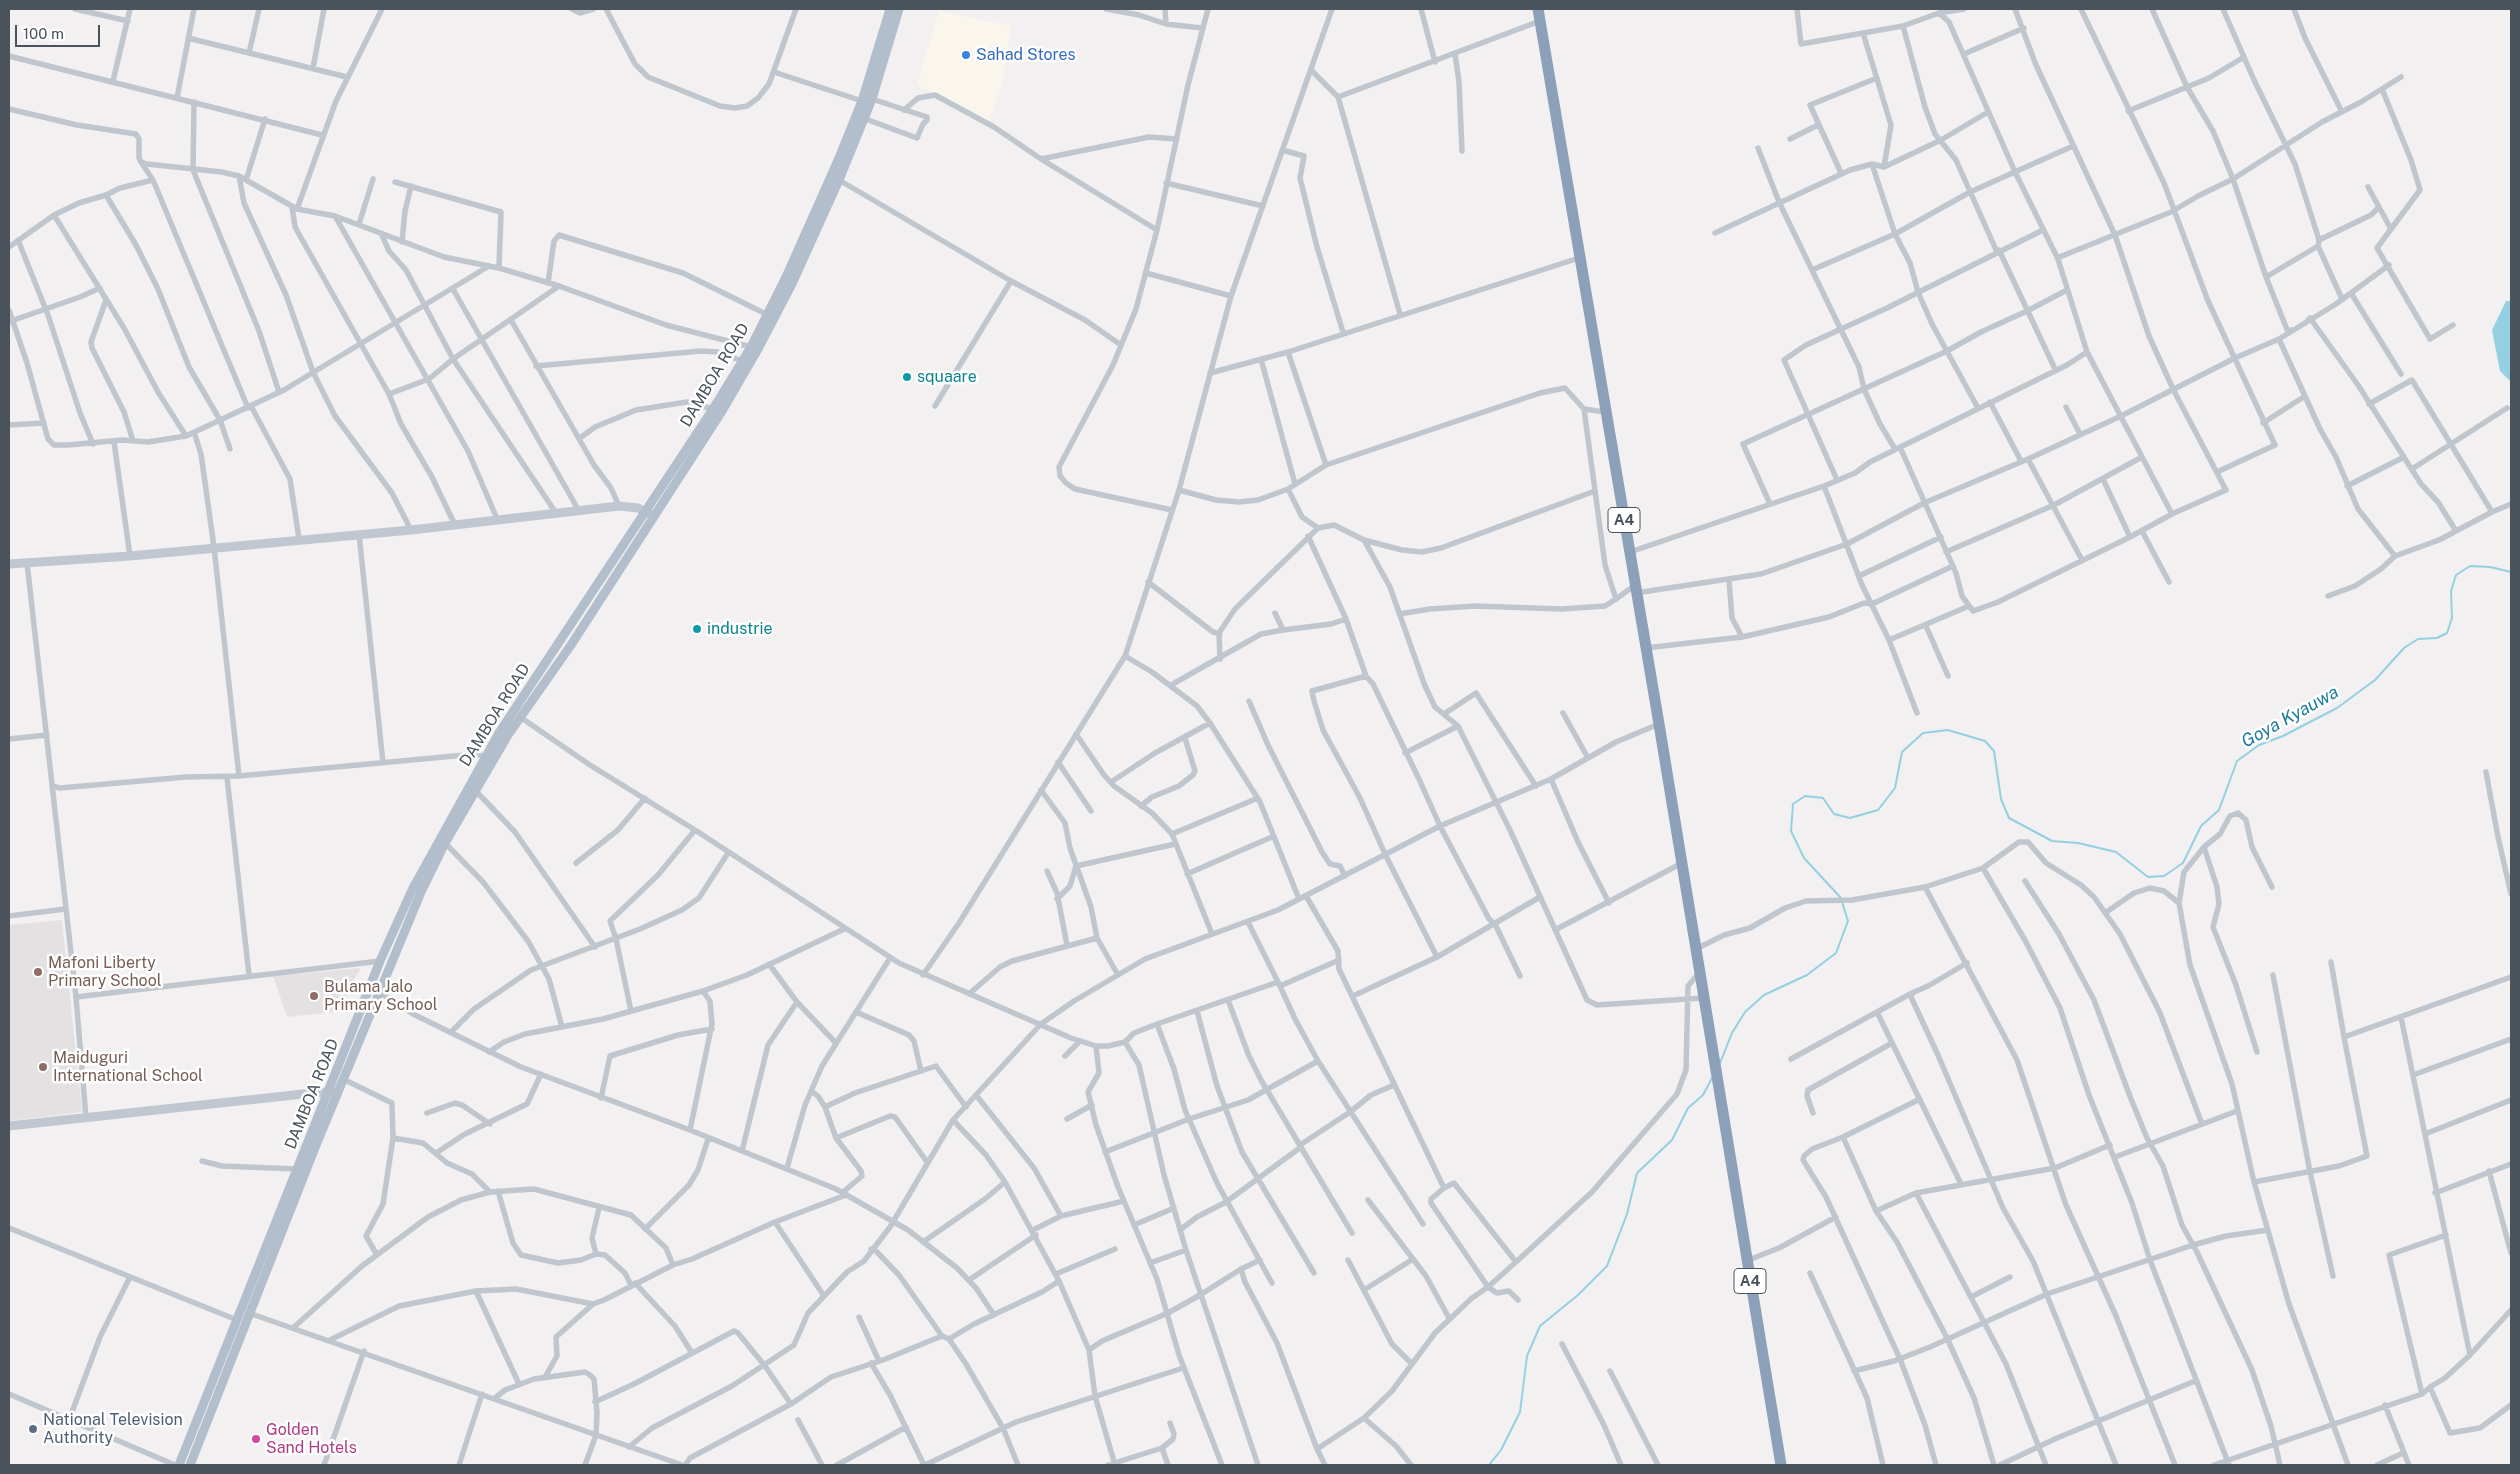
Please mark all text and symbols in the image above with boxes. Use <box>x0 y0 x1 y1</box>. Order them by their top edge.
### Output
scale bar <box>18 15 102 47</box>
text: 100 m <box>23 25 64 42</box>
place label: Sahad Stores <box>976 45 1076 65</box>
marker: Sahad Stores <box>960 49 972 61</box>
street label: DAMBOA ROAD <box>676 320 754 430</box>
place label: squaare <box>917 367 977 387</box>
marker: squaare <box>901 371 913 383</box>
road number: A4 <box>1608 508 1640 532</box>
place label: industrie <box>707 619 773 639</box>
marker: industrie <box>691 623 703 635</box>
street label: DAMBOA ROAD <box>456 660 534 770</box>
water label: Goya Kyauwa <box>2238 681 2342 753</box>
place label: Mafoni Liberty Primary School <box>48 953 162 991</box>
marker: Mafoni Liberty Primary School <box>32 966 44 978</box>
place label: Bulama Jalo Primary School <box>324 977 438 1015</box>
marker: Bulama Jalo Primary School <box>308 990 320 1002</box>
street label: DAMBOA ROAD <box>281 1036 343 1152</box>
place label: Maiduguri International School <box>53 1048 203 1086</box>
marker: Maiduguri International School <box>37 1061 49 1073</box>
road number: A4 <box>1734 1268 1766 1294</box>
place label: National Television Authority <box>43 1410 183 1448</box>
place label: Golden Sand Hotels <box>266 1420 357 1458</box>
marker: National Television Authority <box>27 1423 39 1435</box>
marker: Golden Sand Hotels <box>250 1433 262 1445</box>

